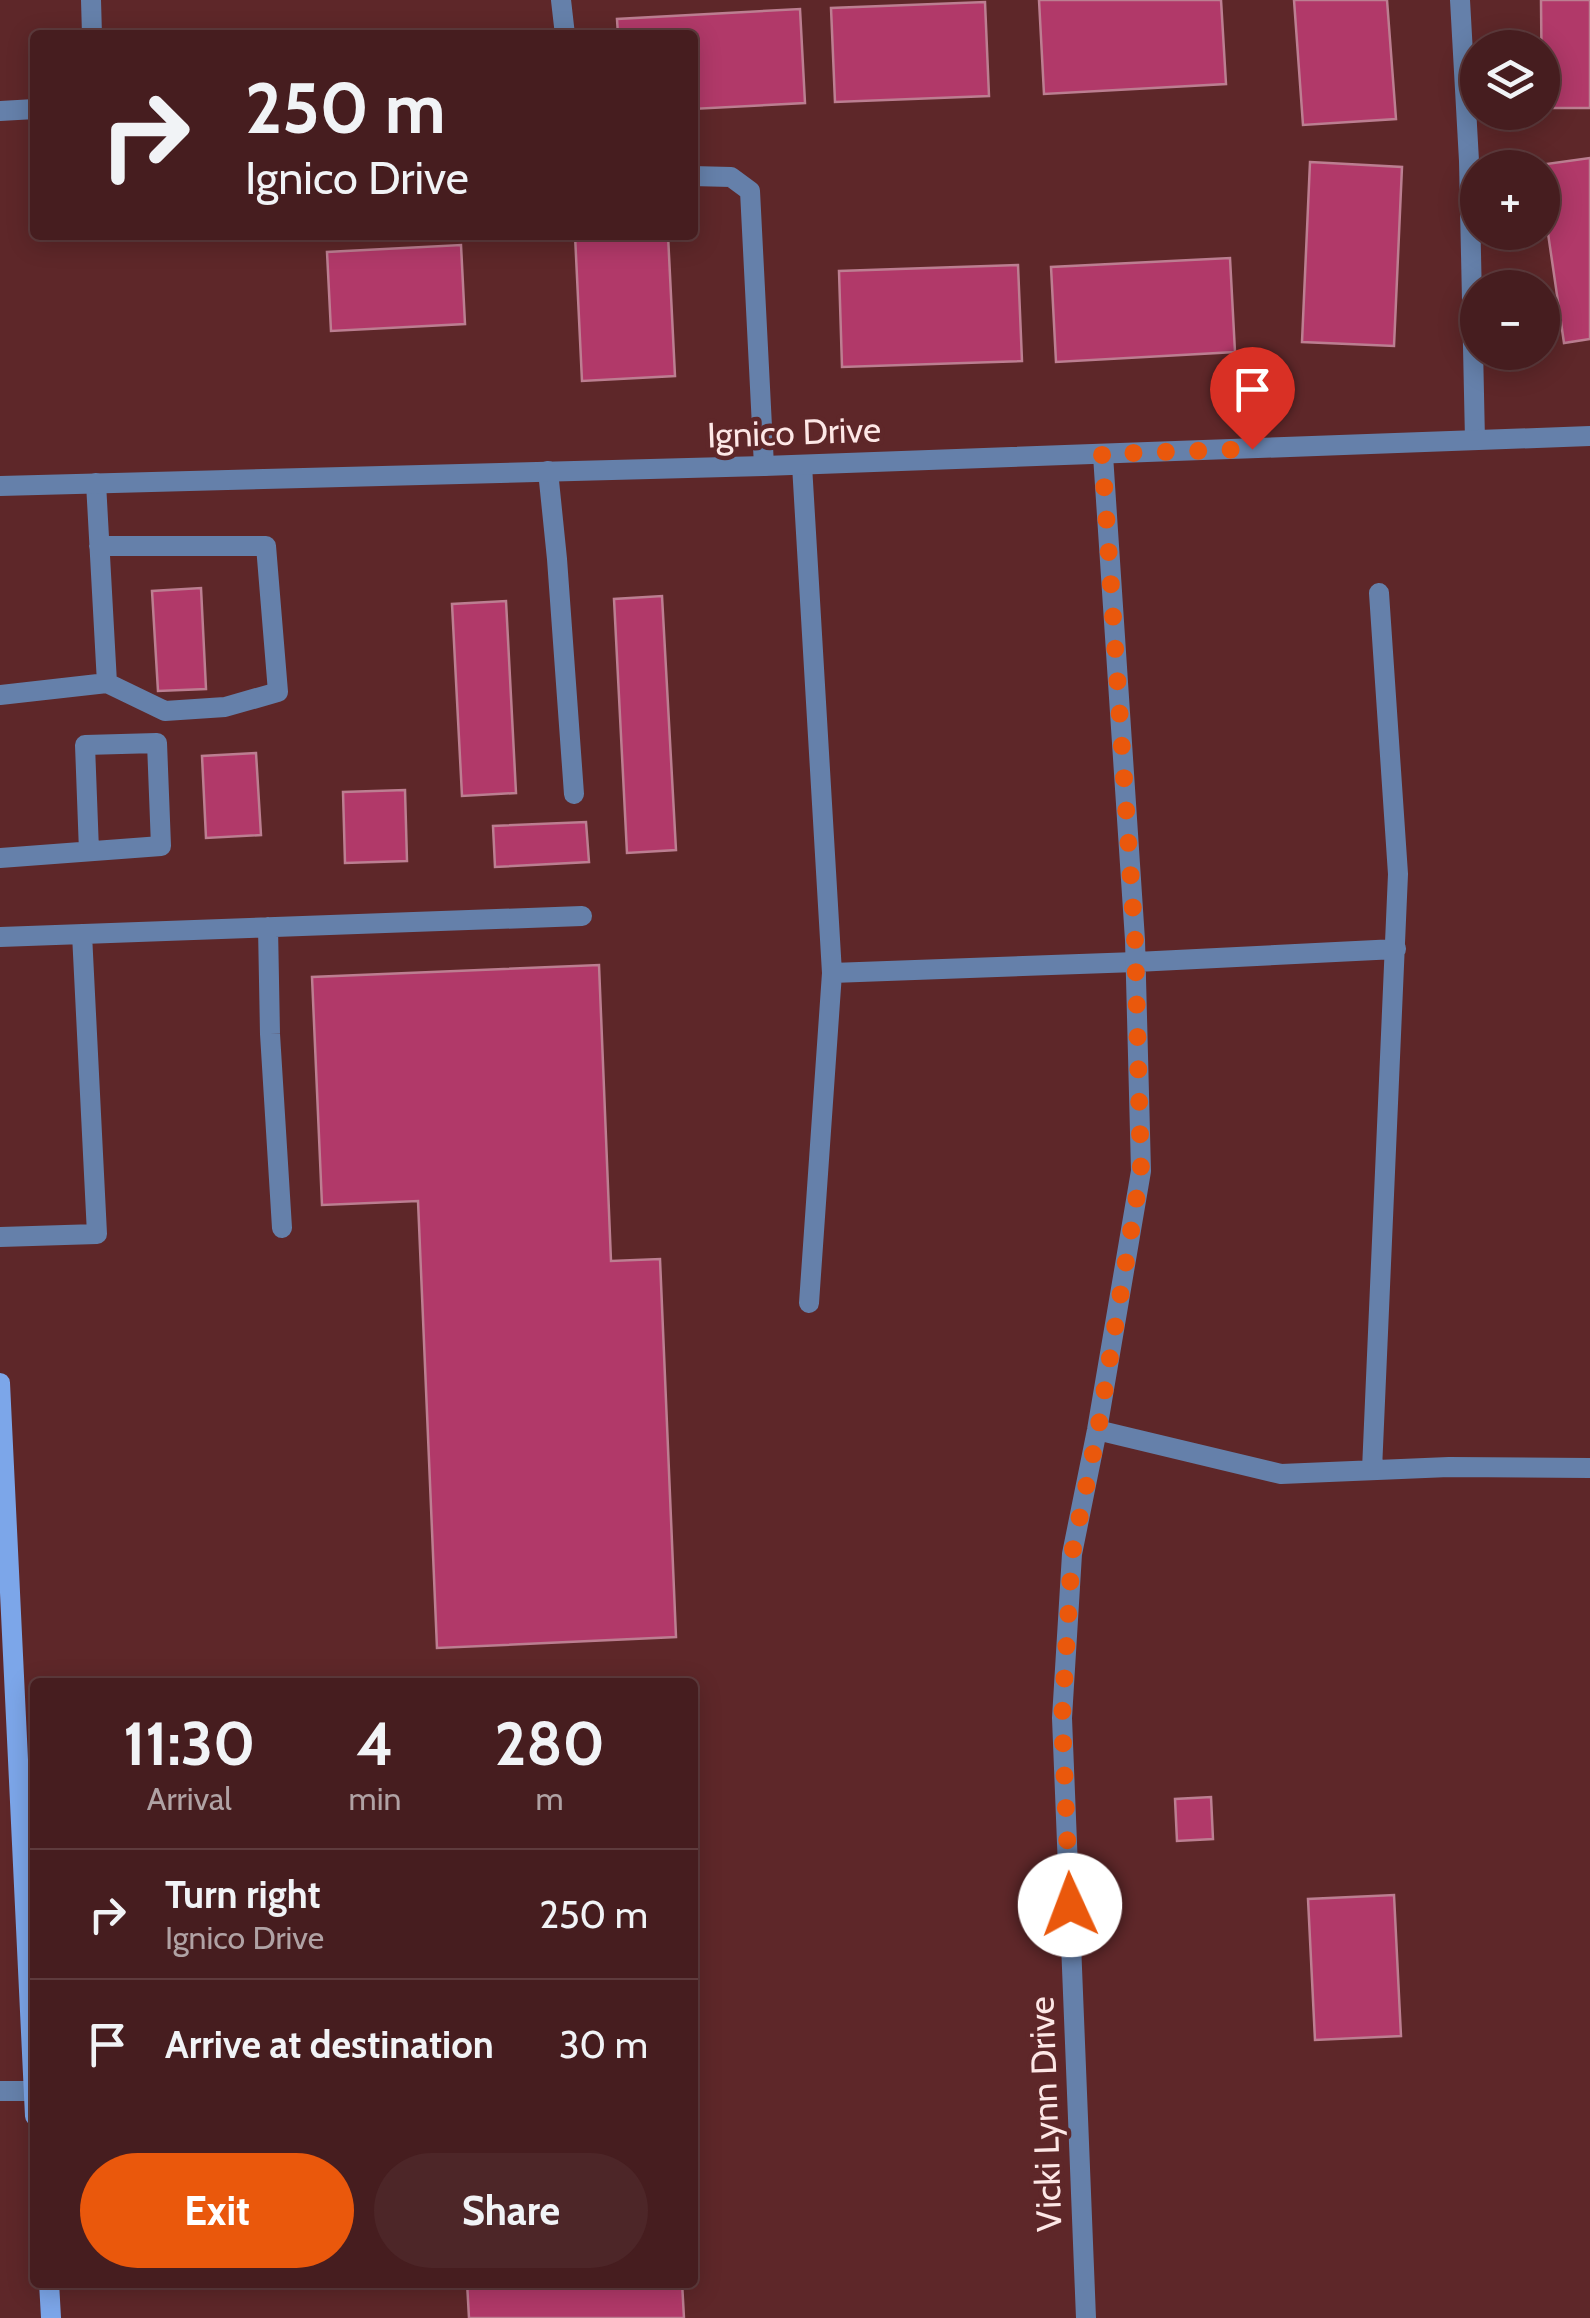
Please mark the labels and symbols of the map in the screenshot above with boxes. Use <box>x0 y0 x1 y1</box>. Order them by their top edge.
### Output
pin <box>1210 347 1295 450</box>
street label: Ignico Drive <box>706 407 882 457</box>
position arrow <box>1018 1853 1122 1957</box>
street label: Vicki Lynn Drive <box>1019 1996 1071 2232</box>

